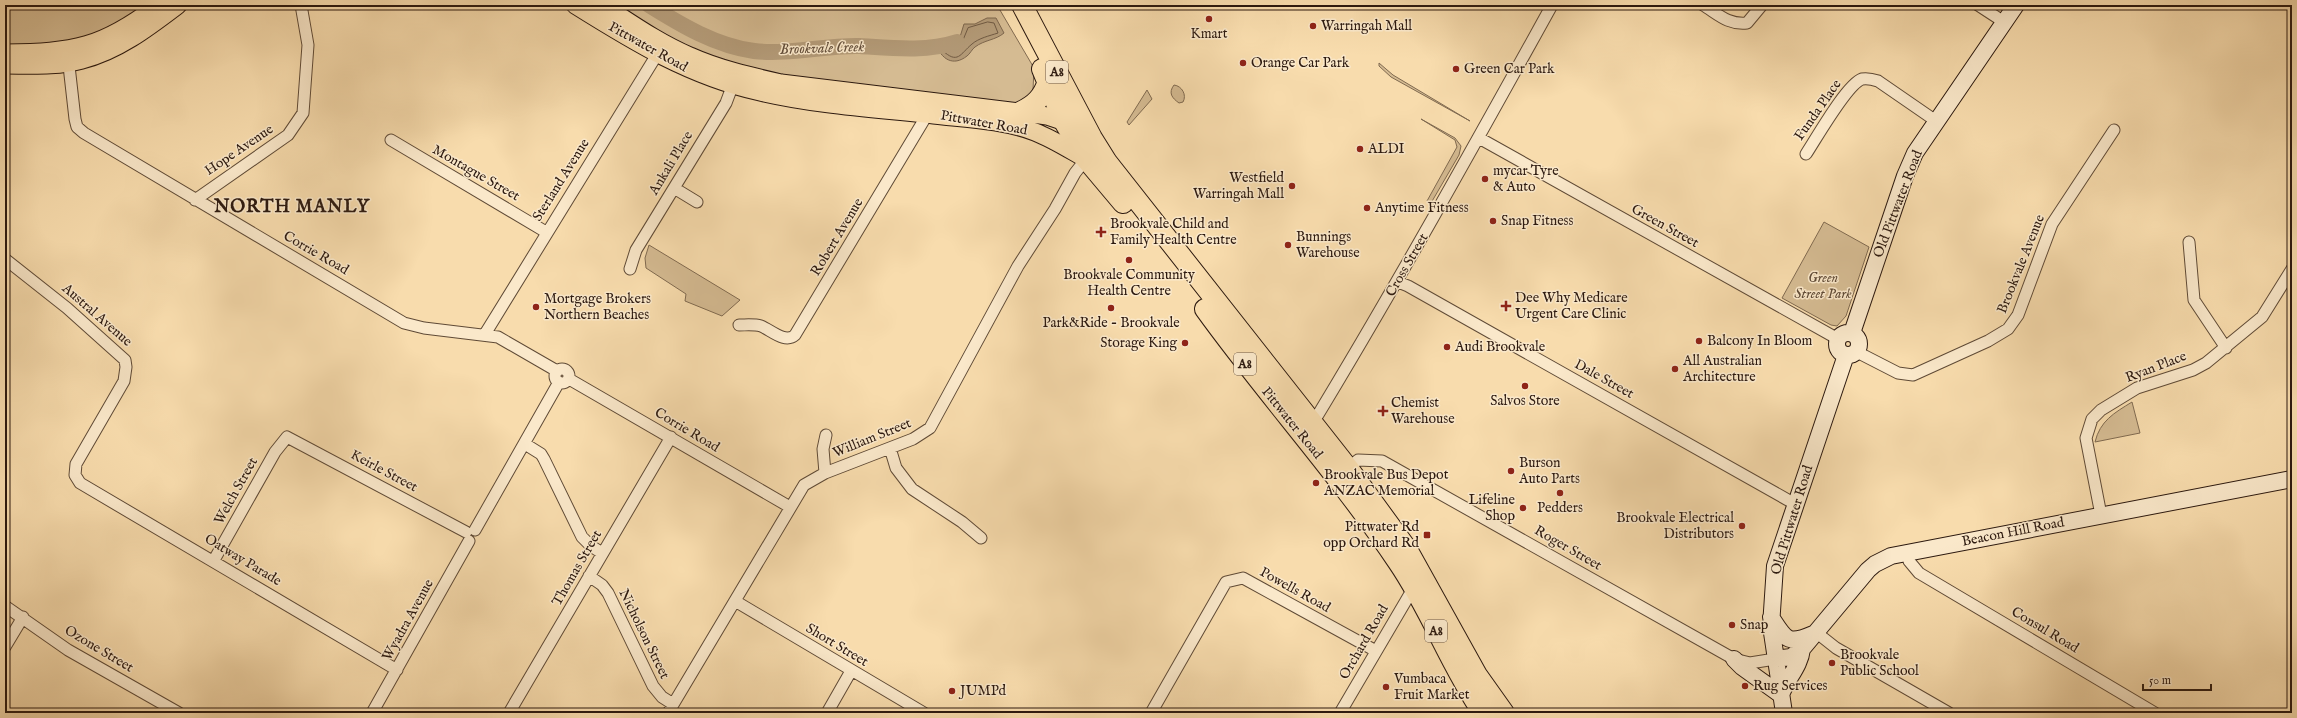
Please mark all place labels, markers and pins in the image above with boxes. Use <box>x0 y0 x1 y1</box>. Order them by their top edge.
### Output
marker: Kmart <box>1204 14 1214 24</box>
place label: Warringah Mall <box>1321 17 1412 35</box>
marker: Warringah Mall <box>1308 21 1318 31</box>
place label: Kmart <box>1191 25 1228 43</box>
place label: Orange Car Park <box>1251 54 1350 72</box>
marker: Orange Car Park <box>1238 58 1248 68</box>
place label: Green Car Park <box>1464 60 1555 78</box>
marker: Green Car Park <box>1451 64 1461 74</box>
place label: ALDI <box>1367 140 1405 158</box>
marker: ALDI <box>1355 144 1365 154</box>
place label: mycar Tyre & Auto <box>1493 162 1559 196</box>
place label: Westfield Warringah Mall <box>1193 169 1285 203</box>
marker: mycar Tyre & Auto <box>1480 174 1490 184</box>
marker: Westfield Warringah Mall <box>1287 181 1297 191</box>
place label: Anytime Fitness <box>1374 199 1469 217</box>
marker: Anytime Fitness <box>1362 203 1372 213</box>
place label: Snap Fitness <box>1501 212 1574 230</box>
place label: Brookvale Child and Family Health Centre <box>1110 215 1237 249</box>
marker: Snap Fitness <box>1488 216 1498 226</box>
marker: Brookvale Child and Family Health Centre <box>1095 226 1107 238</box>
place label: Bunnings Warehouse <box>1296 228 1360 262</box>
marker: Bunnings Warehouse <box>1283 240 1293 250</box>
marker: Brookvale Community Health Centre <box>1124 255 1134 265</box>
place label: Brookvale Community Health Centre <box>1063 266 1195 300</box>
place label: Dee Why Medicare Urgent Care Clinic <box>1515 289 1628 323</box>
place label: Mortgage Brokers Northern Beaches <box>544 290 651 324</box>
marker: Dee Why Medicare Urgent Care Clinic <box>1500 300 1512 312</box>
marker: Mortgage Brokers Northern Beaches <box>531 302 541 312</box>
marker: Park&Ride - Brookvale <box>1106 303 1116 313</box>
place label: Park&Ride - Brookvale <box>1042 314 1180 332</box>
place label: Balcony In Bloom <box>1707 332 1813 350</box>
place label: Storage King <box>1100 334 1177 352</box>
marker: Balcony In Bloom <box>1694 336 1704 346</box>
marker: Storage King <box>1180 338 1190 348</box>
place label: Audi Brookvale <box>1454 338 1546 356</box>
marker: Audi Brookvale <box>1442 342 1452 352</box>
place label: All Australian Architecture <box>1682 352 1762 386</box>
marker: All Australian Architecture <box>1670 364 1680 374</box>
marker: Salvos Store <box>1520 381 1530 391</box>
place label: Salvos Store <box>1490 392 1560 410</box>
place label: Chemist Warehouse <box>1391 394 1455 428</box>
marker: Chemist Warehouse <box>1378 406 1388 416</box>
place label: Burson Auto Parts <box>1518 454 1580 488</box>
place label: Brookvale Bus Depot ANZAC Memorial <box>1323 466 1449 500</box>
marker: Burson Auto Parts <box>1506 466 1516 476</box>
marker: Brookvale Bus Depot ANZAC Memorial <box>1311 478 1321 488</box>
marker: Pedders <box>1555 488 1565 498</box>
place label: Lifeline Shop <box>1468 491 1516 525</box>
place label: Pedders <box>1537 499 1583 517</box>
marker: Lifeline Shop <box>1518 503 1528 513</box>
place label: Brookvale Electrical Distributors <box>1616 509 1734 543</box>
place label: Pittwater Rd opp Orchard Rd <box>1323 518 1420 552</box>
marker: Brookvale Electrical Distributors <box>1737 521 1747 531</box>
marker: Pittwater Rd opp Orchard Rd <box>1422 530 1432 540</box>
place label: Snap <box>1740 616 1769 634</box>
marker: Snap <box>1727 620 1737 630</box>
place label: Brookvale Public School <box>1840 646 1919 680</box>
marker: Brookvale Public School <box>1827 658 1837 668</box>
place label: Vumbaca Fruit Market <box>1393 670 1470 704</box>
place label: Rug Services <box>1753 677 1828 695</box>
marker: Rug Services <box>1740 681 1750 691</box>
place label: JUMPd <box>958 682 1007 700</box>
marker: Vumbaca Fruit Market <box>1381 682 1391 692</box>
marker: JUMPd <box>947 686 957 696</box>

